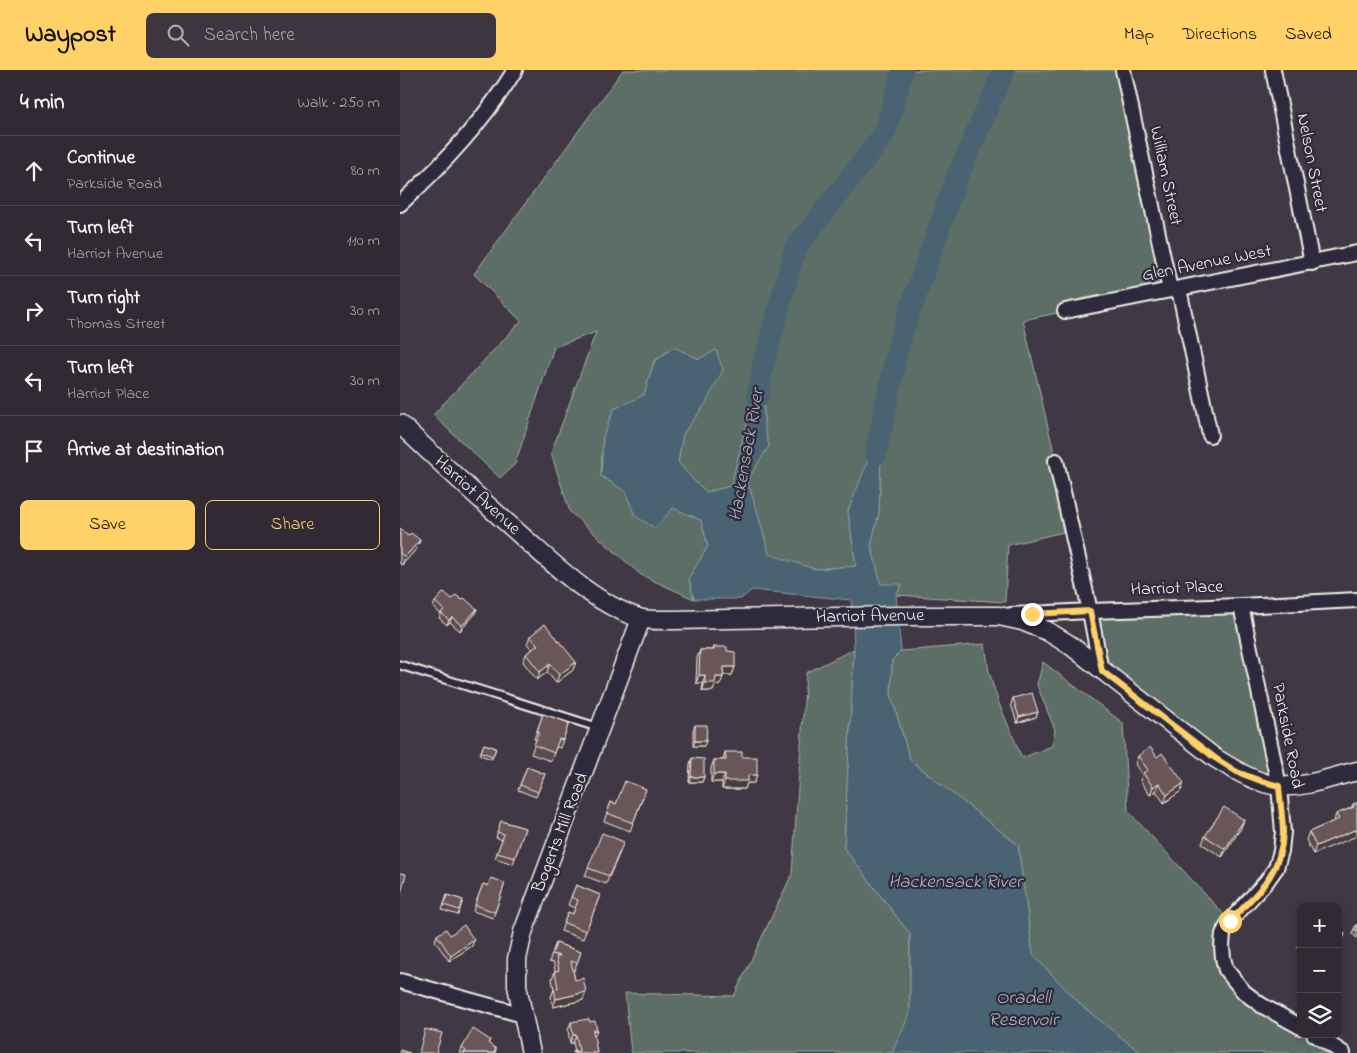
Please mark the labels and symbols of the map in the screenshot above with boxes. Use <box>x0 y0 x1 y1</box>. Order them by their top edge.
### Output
street label: Nelson Street <box>1289 111 1333 215</box>
street label: William Street <box>1142 124 1188 228</box>
street label: Glen Avenue West <box>1140 239 1274 289</box>
water label: Hackensack River <box>722 385 772 523</box>
street label: Harriot Avenue <box>428 450 527 543</box>
street label: Harriot Place <box>1130 574 1225 604</box>
street label: Harriot Avenue <box>816 603 925 631</box>
route end <box>1021 603 1044 626</box>
street label: Parkside Road <box>1264 681 1310 791</box>
street label: Bogerts Mill Road <box>526 769 597 898</box>
water label: Hackensack River <box>888 869 1024 896</box>
route start <box>1219 910 1242 933</box>
water label: Oradell Reservoir <box>988 985 1060 1034</box>

